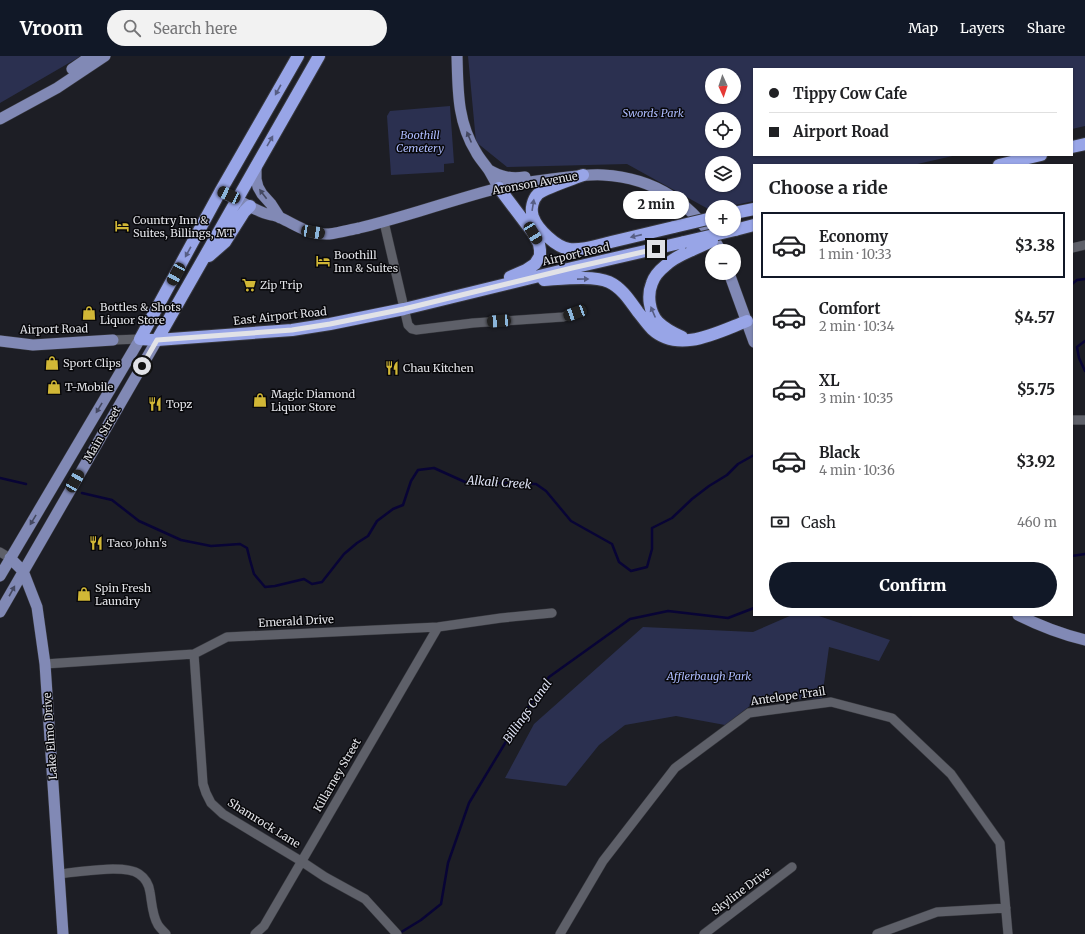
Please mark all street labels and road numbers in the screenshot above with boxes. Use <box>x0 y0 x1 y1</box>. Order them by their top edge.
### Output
street label: Aronson Avenue <box>490 169 579 198</box>
street label: Airport Road <box>540 239 611 269</box>
street label: East Airport Road <box>233 304 328 328</box>
street label: Airport Road <box>19 321 89 337</box>
street label: Main Street <box>81 403 124 464</box>
street label: Emerald Drive <box>258 612 334 630</box>
street label: Antelope Trail <box>749 684 827 708</box>
street label: Lake Elmo Drive <box>40 692 60 780</box>
street label: Killarney Street <box>310 735 364 814</box>
street label: Shamrock Lane <box>225 795 303 851</box>
street label: Skyline Drive <box>709 864 774 918</box>

